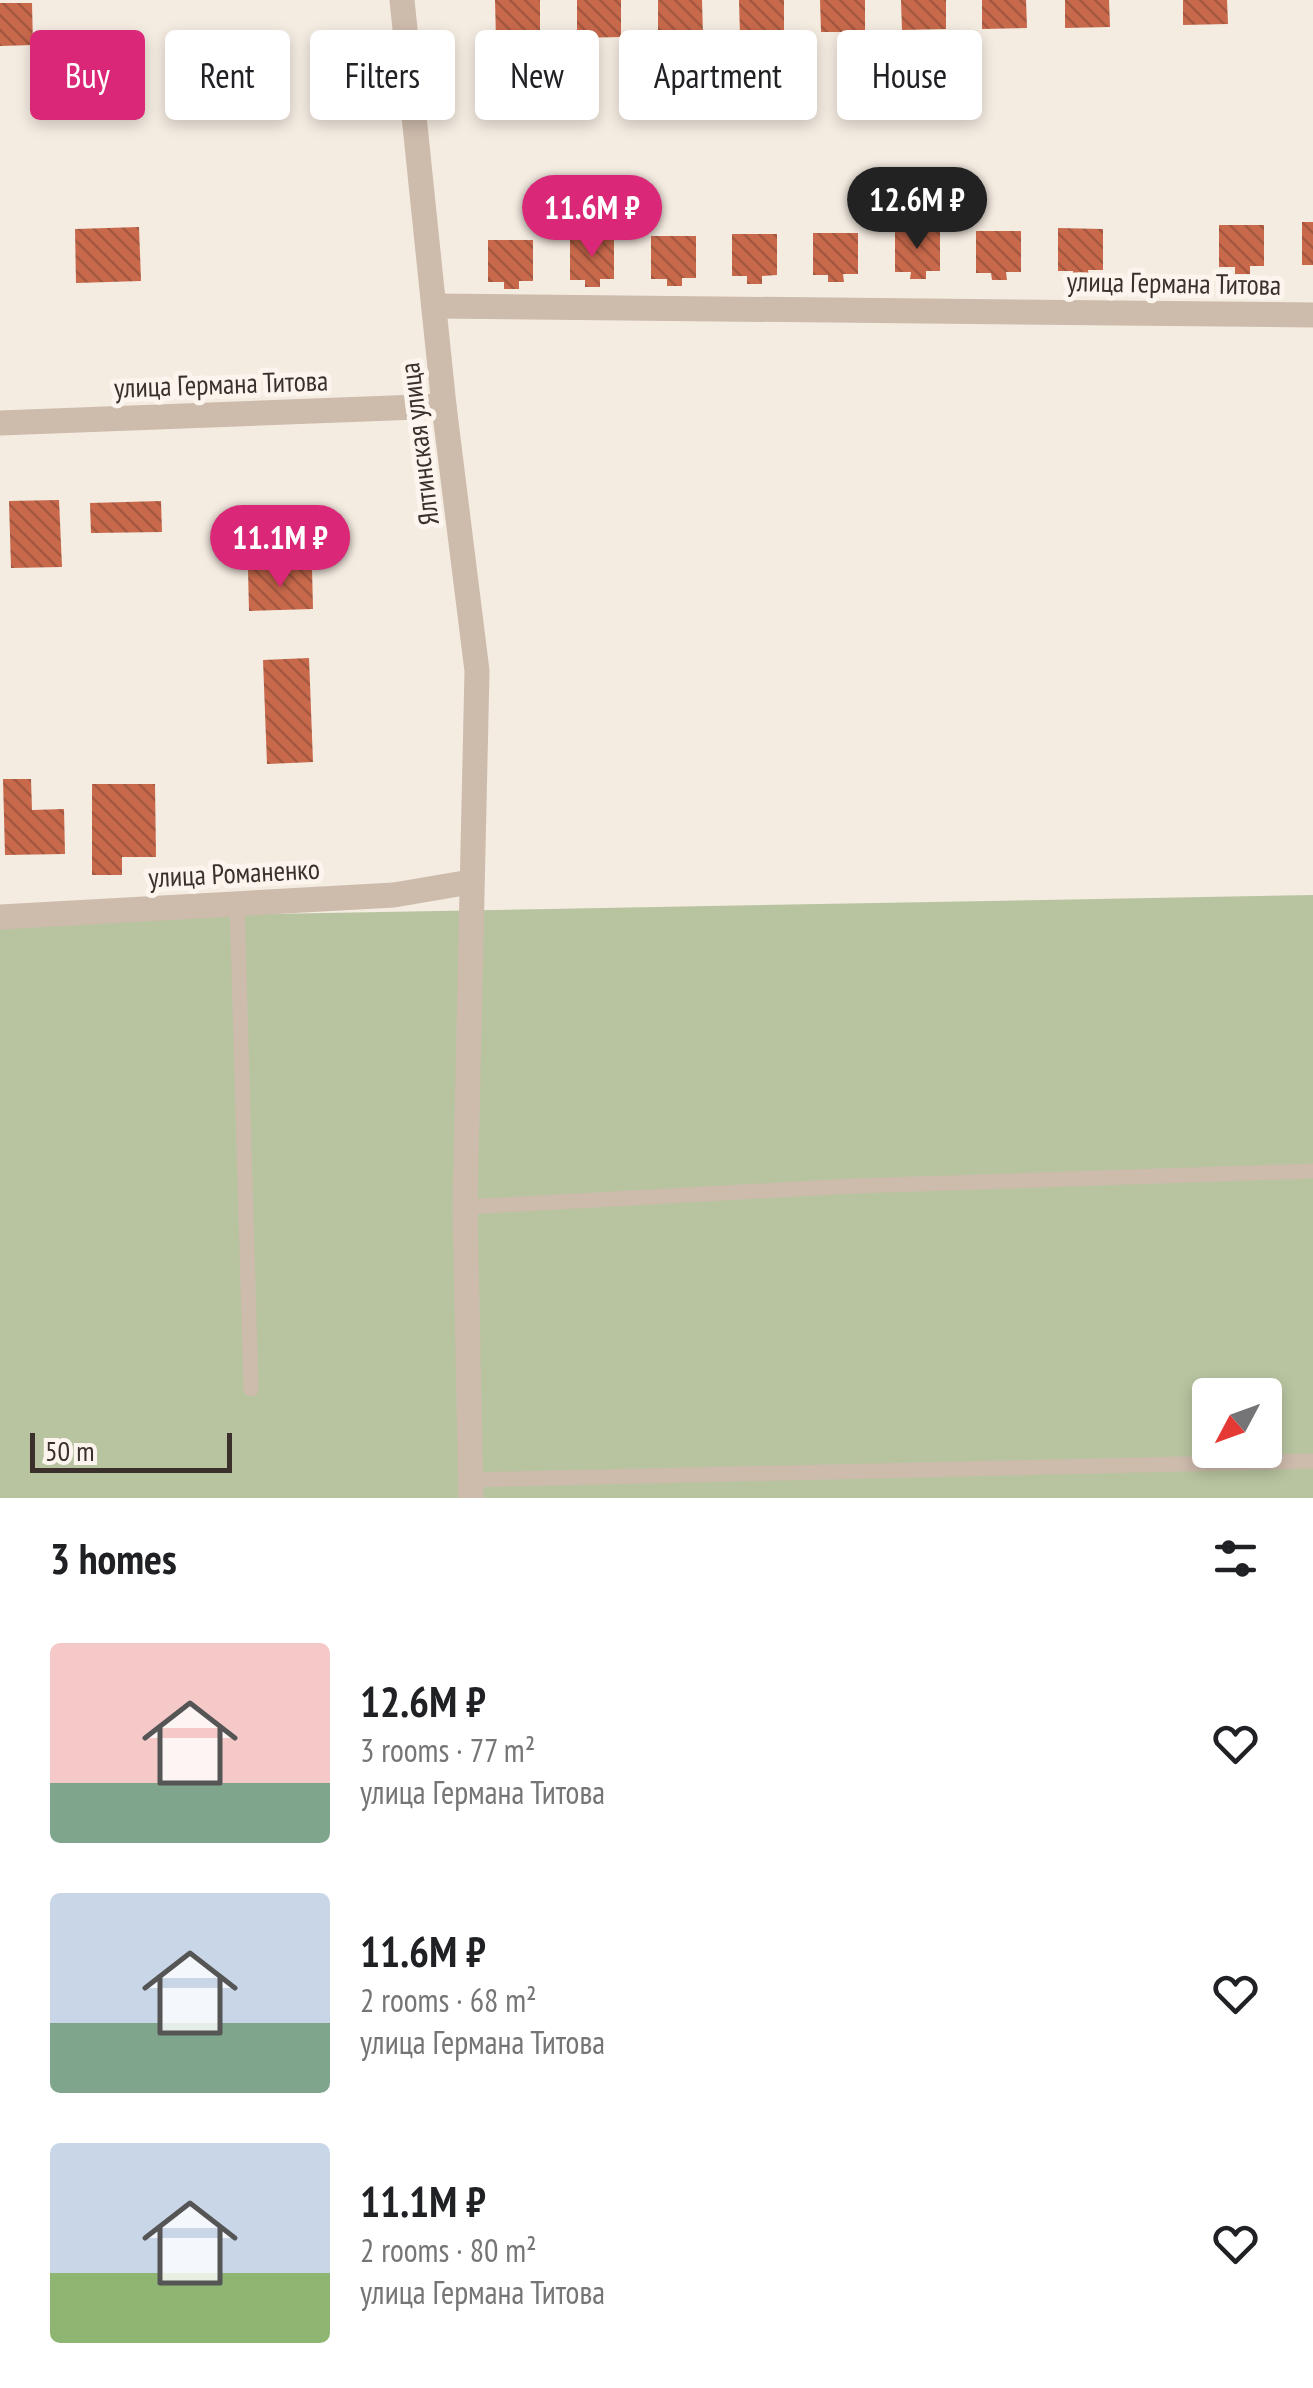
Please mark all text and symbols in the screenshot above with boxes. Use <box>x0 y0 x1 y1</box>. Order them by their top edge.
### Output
chip: Buy <box>30 30 145 120</box>
chip: Rent <box>165 30 290 120</box>
chip: Filters <box>310 30 455 120</box>
chip: New <box>475 30 599 120</box>
chip: Apartment <box>619 30 817 120</box>
chip: House <box>837 30 982 120</box>
pin: 12.6M ₽ <box>825 167 1009 252</box>
pin: 11.6M ₽ <box>500 175 684 260</box>
text: 12.6M ₽ <box>869 178 965 220</box>
text: 11.6M ₽ <box>544 186 640 228</box>
street label: улица Германа Титова <box>1066 262 1282 303</box>
street label: улица Германа Титова <box>113 361 329 406</box>
street label: Ялтинская улица <box>390 361 447 528</box>
pin: 11.1M ₽ <box>188 505 372 590</box>
text: 11.1M ₽ <box>232 516 328 558</box>
street label: улица Романенко <box>147 850 321 895</box>
north arrow <box>1192 1378 1282 1468</box>
map controls <box>1192 1378 1282 1468</box>
scale bar <box>30 1428 232 1472</box>
text: 50 m <box>45 1432 94 1469</box>
text: 3 homes <box>50 1531 177 1586</box>
icon: filters <box>1208 1531 1263 1586</box>
text: 12.6M ₽ <box>360 1674 486 1729</box>
icon: home <box>130 1683 250 1803</box>
icon: heart <box>1208 1716 1263 1771</box>
text: 3 rooms · 77 m² <box>360 1729 535 1771</box>
text: улица Германа Титова <box>360 1771 605 1813</box>
text: 11.6M ₽ <box>360 1924 486 1979</box>
icon: home <box>130 1933 250 2053</box>
icon: heart <box>1208 1966 1263 2021</box>
text: 2 rooms · 68 m² <box>360 1979 537 2021</box>
text: улица Германа Титова <box>360 2021 605 2063</box>
text: 11.1M ₽ <box>360 2174 486 2229</box>
icon: home <box>130 2183 250 2303</box>
icon: heart <box>1208 2216 1263 2271</box>
text: 2 rooms · 80 m² <box>360 2229 537 2271</box>
text: улица Германа Титова <box>360 2271 605 2313</box>

